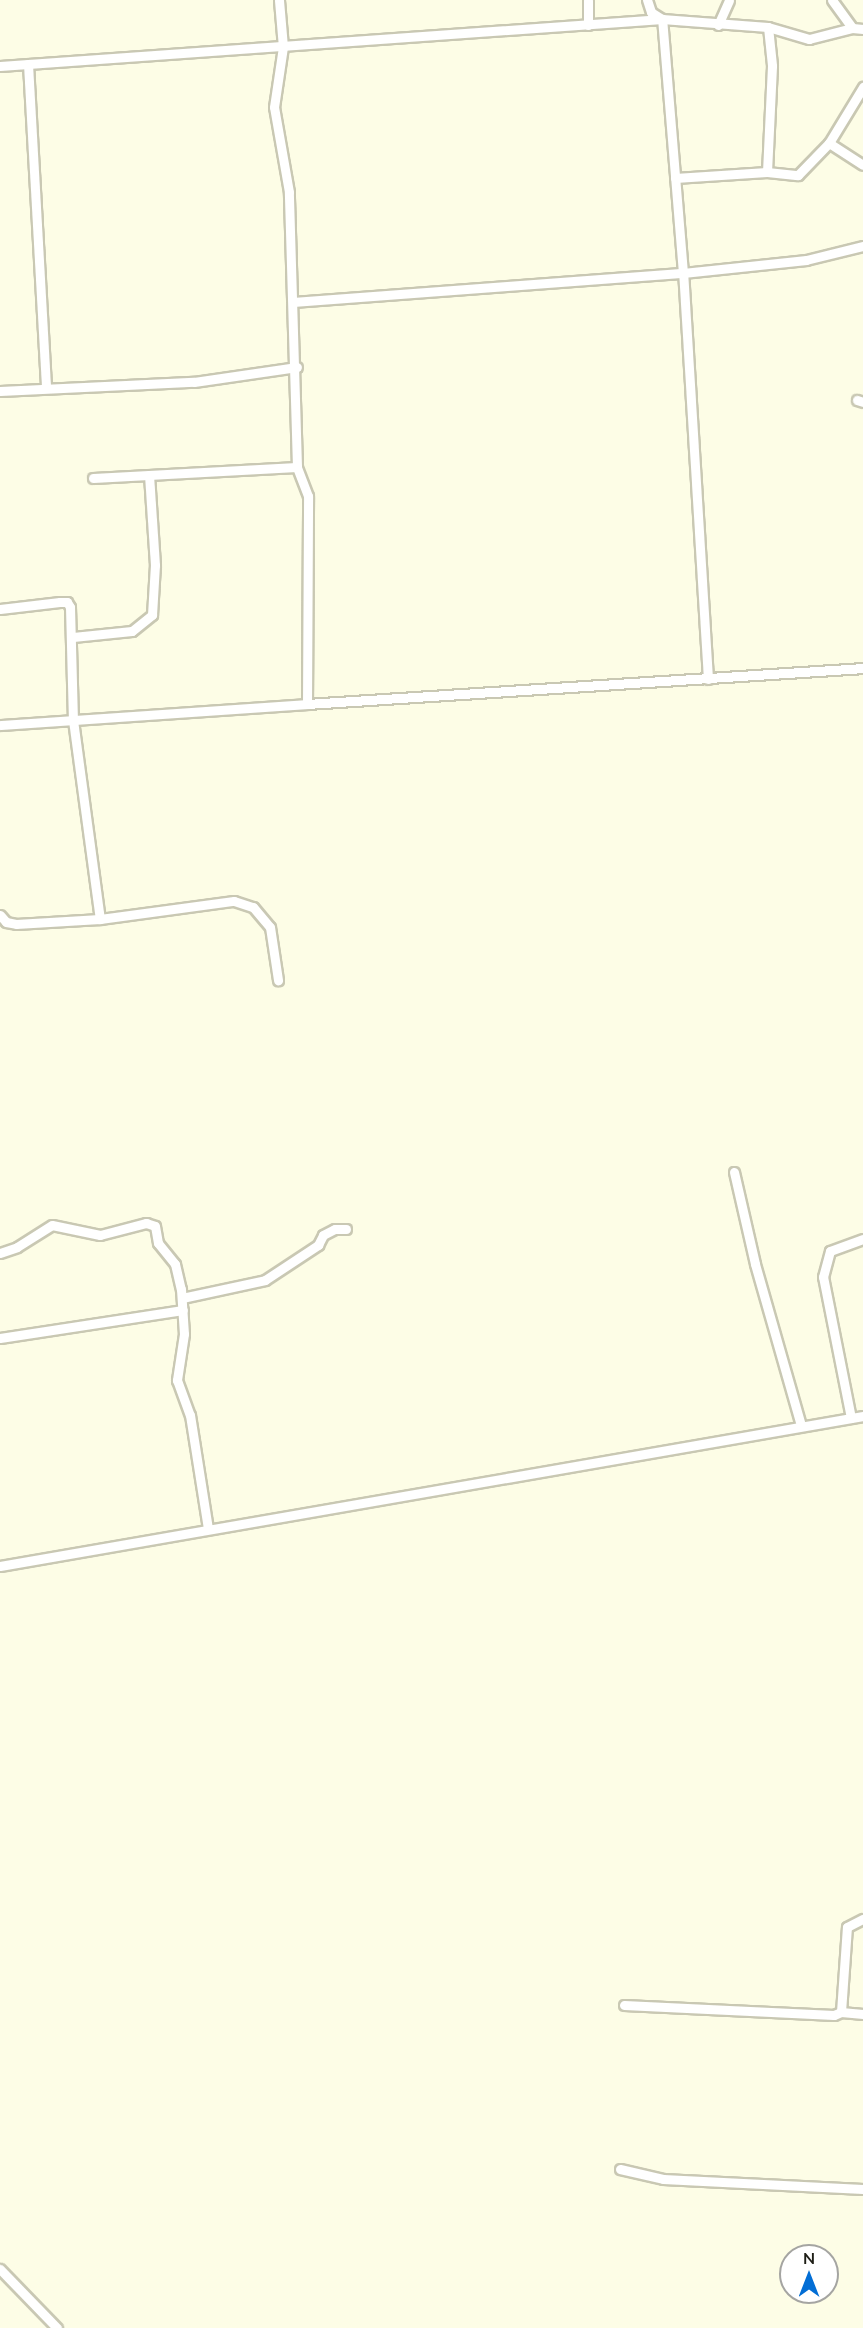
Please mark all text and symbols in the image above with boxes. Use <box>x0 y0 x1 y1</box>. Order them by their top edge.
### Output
north arrow <box>779 2244 839 2304</box>
text: N <box>803 2248 815 2268</box>

